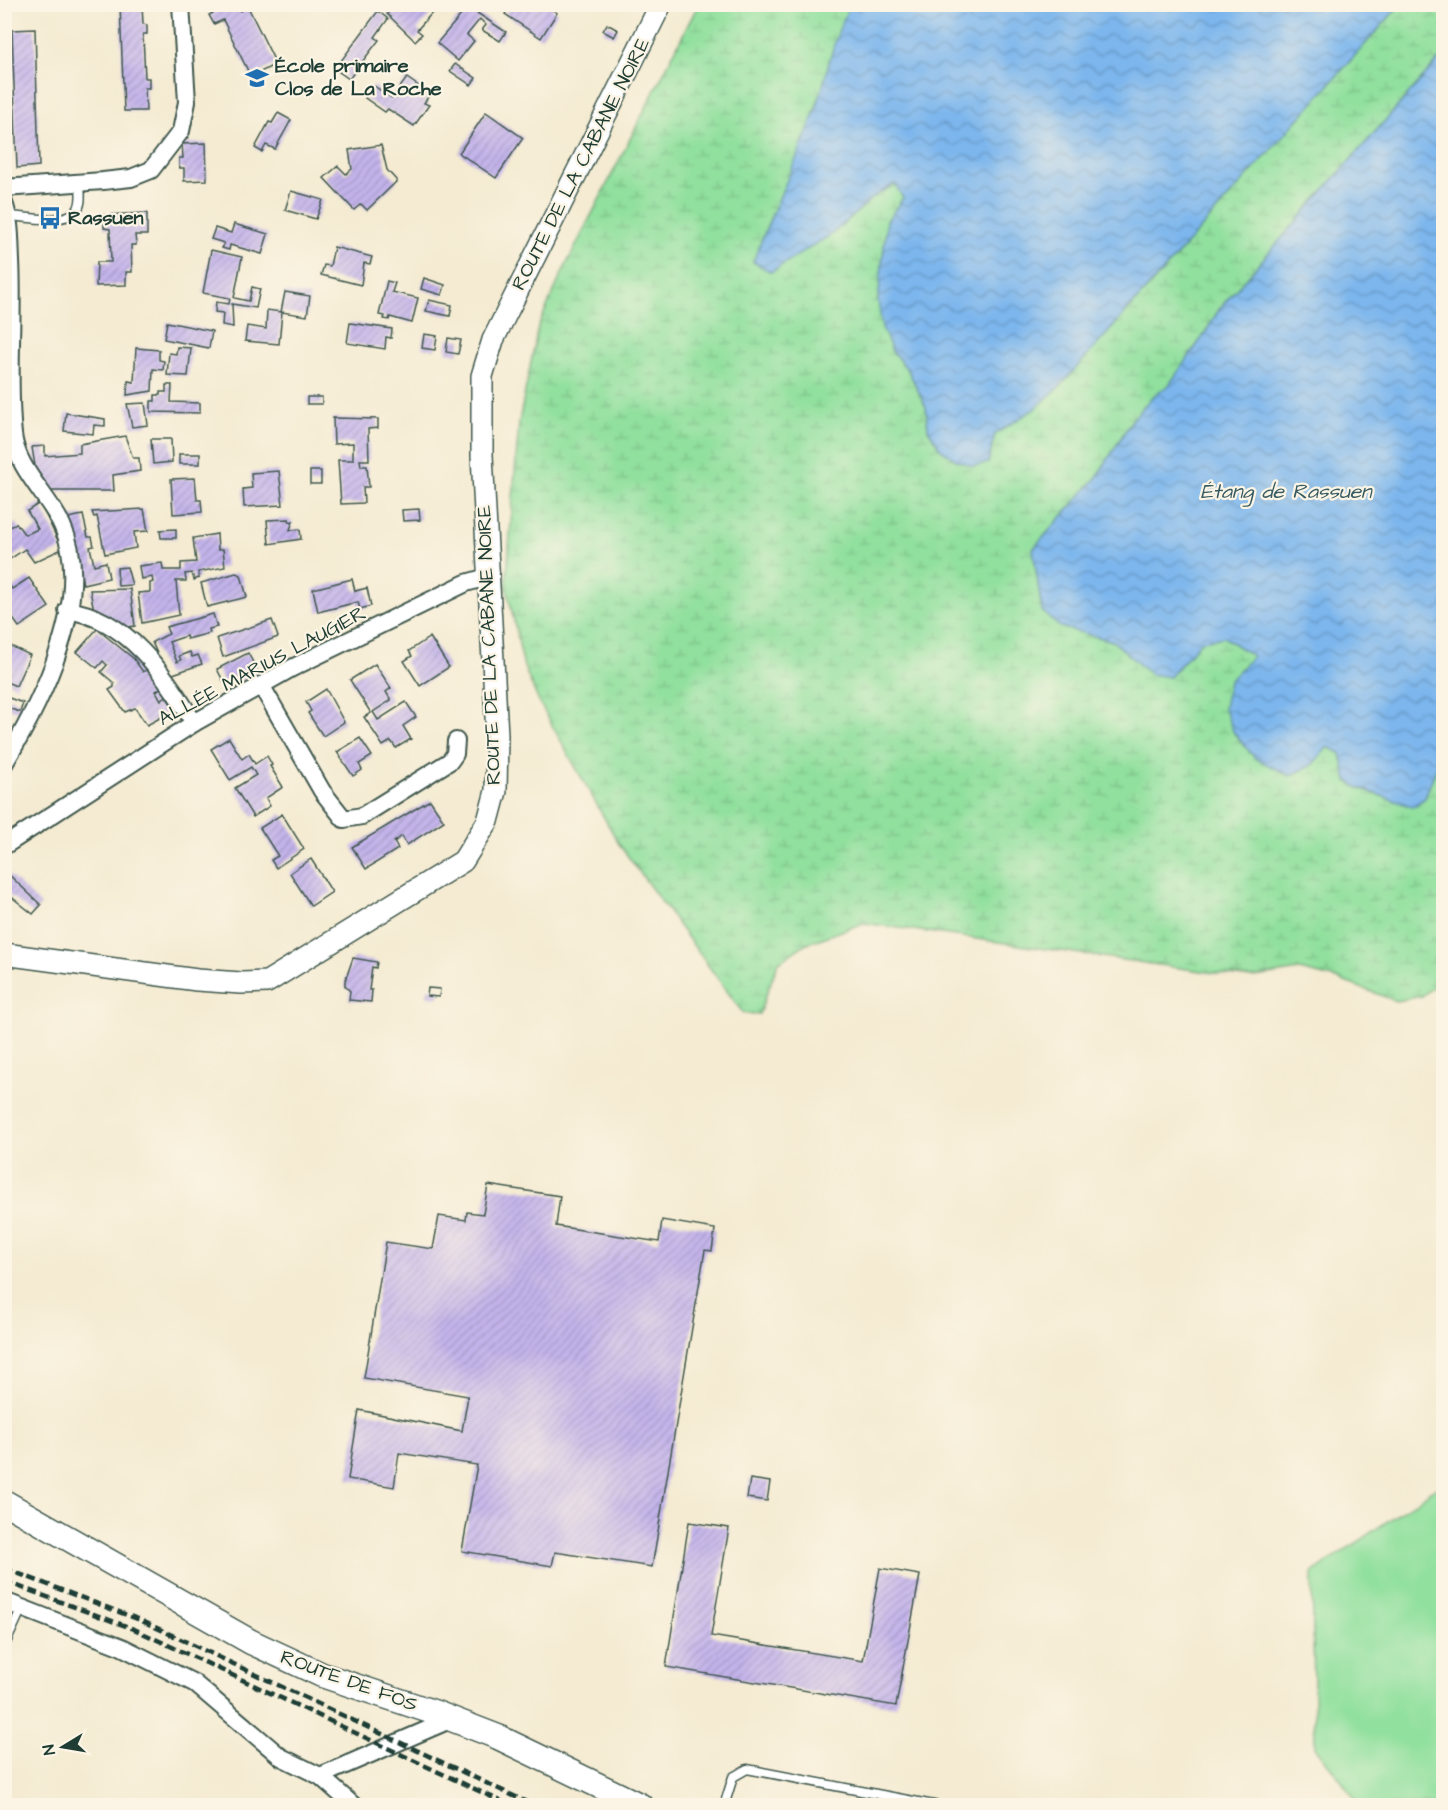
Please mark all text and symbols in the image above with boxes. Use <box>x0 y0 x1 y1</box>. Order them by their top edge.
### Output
street label: ROUTE DE LA CABANE NOIRE <box>505 33 657 295</box>
place label: École primaire Clos de La Roche <box>275 52 442 103</box>
school or university icon: École primaire Clos de La Roche <box>244 65 270 91</box>
place label: Rassuen <box>68 204 144 232</box>
bus stop icon: Rassuen <box>37 205 63 231</box>
water label: Étang de Rassuen <box>1200 477 1373 507</box>
street label: ROUTE DE LA CABANE NOIRE <box>470 504 508 785</box>
street label: ALLÉE MARIUS LAUGIER <box>153 599 371 733</box>
street label: ROUTE DE FOS <box>277 1643 422 1719</box>
north arrow <box>33 1717 93 1777</box>
text: N <box>38 1743 61 1757</box>

